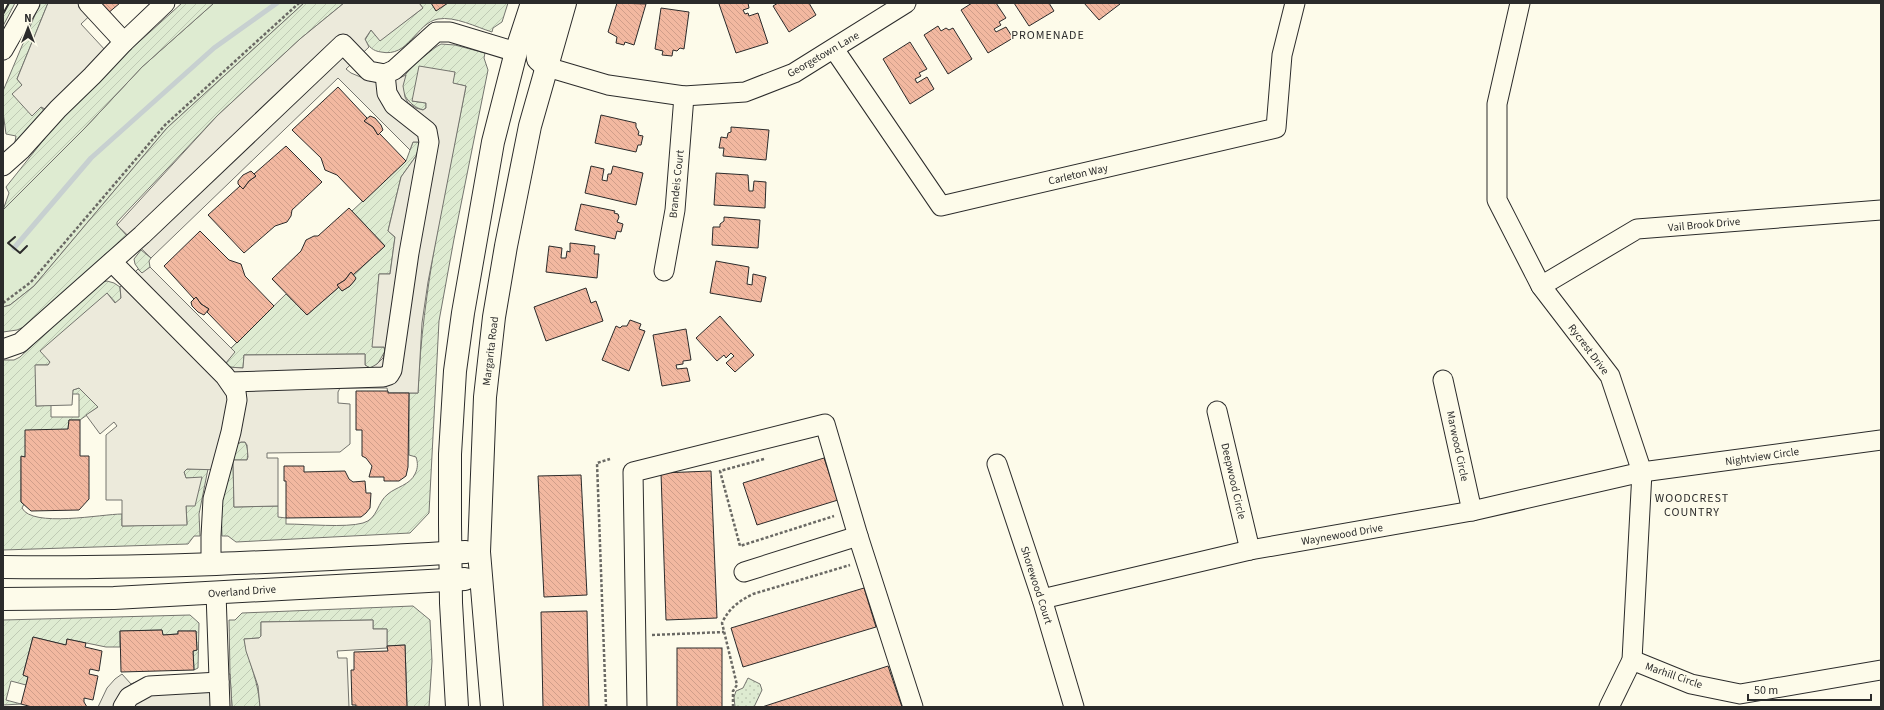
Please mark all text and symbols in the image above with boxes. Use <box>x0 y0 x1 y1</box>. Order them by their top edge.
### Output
north arrow <box>8 8 48 48</box>
text: N <box>24 11 32 26</box>
district label: PROMENADE <box>1011 27 1085 44</box>
street label: Georgetown Lane <box>785 28 862 81</box>
street label: Brandeis Court <box>665 149 688 219</box>
street label: Carleton Way <box>1047 160 1109 189</box>
street label: Vail Brook Drive <box>1667 214 1741 235</box>
street label: Margarita Road <box>479 316 502 386</box>
street label: Rycrest Drive <box>1565 321 1613 378</box>
street label: Marwood Circle <box>1443 410 1472 483</box>
street label: Deepwood Circle <box>1217 442 1250 521</box>
street label: Nightview Circle <box>1724 444 1801 469</box>
district label: WOODCREST COUNTRY <box>1655 490 1729 521</box>
street label: Waynewood Drive <box>1300 520 1385 549</box>
street label: Shorewood Court <box>1017 544 1056 626</box>
street label: Overland Drive <box>208 582 277 601</box>
street label: Marhill Circle <box>1643 659 1705 692</box>
scale bar <box>1748 676 1871 702</box>
text: 50 m <box>1754 682 1778 699</box>

